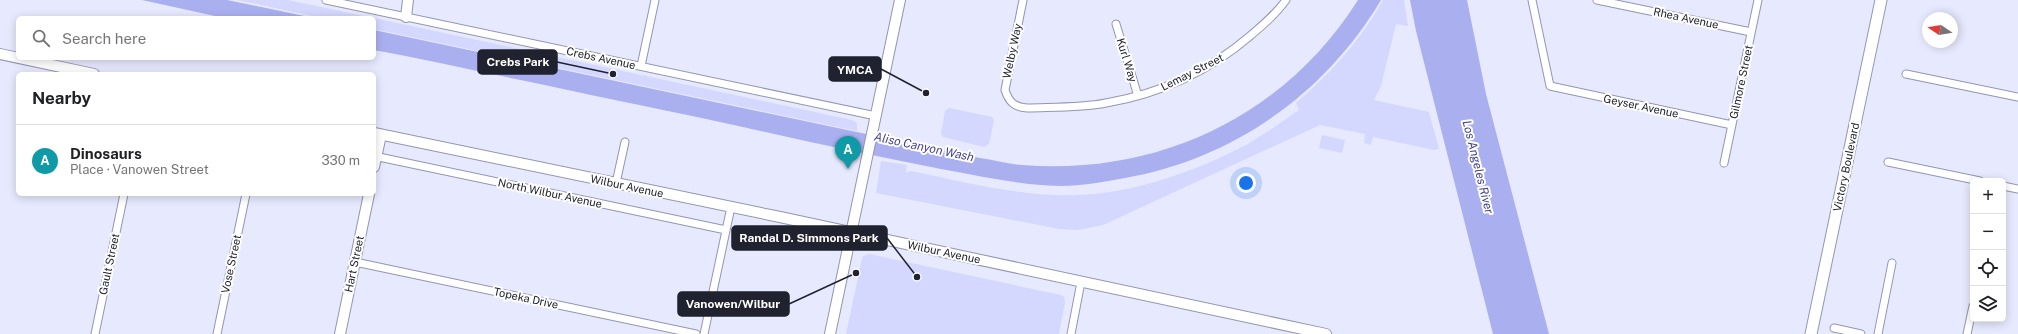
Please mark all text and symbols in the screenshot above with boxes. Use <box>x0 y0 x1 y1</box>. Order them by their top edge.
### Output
street label: Rhea Avenue <box>1652 5 1720 31</box>
north arrow <box>1922 12 1958 48</box>
search box <box>16 16 376 60</box>
street label: Welby Way <box>1000 22 1024 80</box>
icon: search <box>30 27 52 49</box>
text: Search here <box>62 30 146 47</box>
street label: Kurl Way <box>1115 36 1139 84</box>
street label: Gilmore Street <box>1727 44 1755 120</box>
street label: Crebs Avenue <box>565 45 637 71</box>
callout: Crebs Park <box>478 50 557 74</box>
street label: Lemay Street <box>1159 51 1225 93</box>
text: Crebs Park <box>486 55 550 69</box>
callout: YMCA <box>829 57 881 81</box>
text: YMCA <box>837 63 873 77</box>
text: Nearby <box>32 88 91 108</box>
street label: Geyser Avenue <box>1602 92 1680 120</box>
water label: Los Angeles River <box>1460 119 1497 216</box>
street label: Victory Boulevard <box>1831 121 1861 213</box>
water label: Aliso Canyon Wash <box>873 130 975 164</box>
pin: A <box>835 136 861 169</box>
text: Dinosaurs <box>70 145 142 162</box>
text: A <box>40 153 50 168</box>
text: 330 m <box>321 153 360 168</box>
text: Place · Vanowen Street <box>70 162 209 177</box>
street label: Wilbur Avenue <box>589 172 665 200</box>
your location <box>1236 173 1256 193</box>
street label: North Wilbur Avenue <box>497 176 603 210</box>
map controls <box>1970 178 2006 322</box>
button: + <box>1970 178 2006 214</box>
button: − <box>1970 214 2006 250</box>
callout: Randal D. Simmons Park <box>732 226 887 250</box>
text: Randal D. Simmons Park <box>739 231 879 245</box>
street label: Gault Street <box>97 232 121 296</box>
street label: Vose Street <box>219 234 243 294</box>
street label: Hart Street <box>342 235 366 293</box>
street label: Wilbur Avenue <box>906 238 982 266</box>
button: locate <box>1970 250 2006 286</box>
street label: Topeka Drive <box>493 285 559 311</box>
button: layers <box>1970 286 2006 322</box>
callout: Vanowen/Wilbur <box>678 292 789 316</box>
text: Vanowen/Wilbur <box>686 297 780 311</box>

